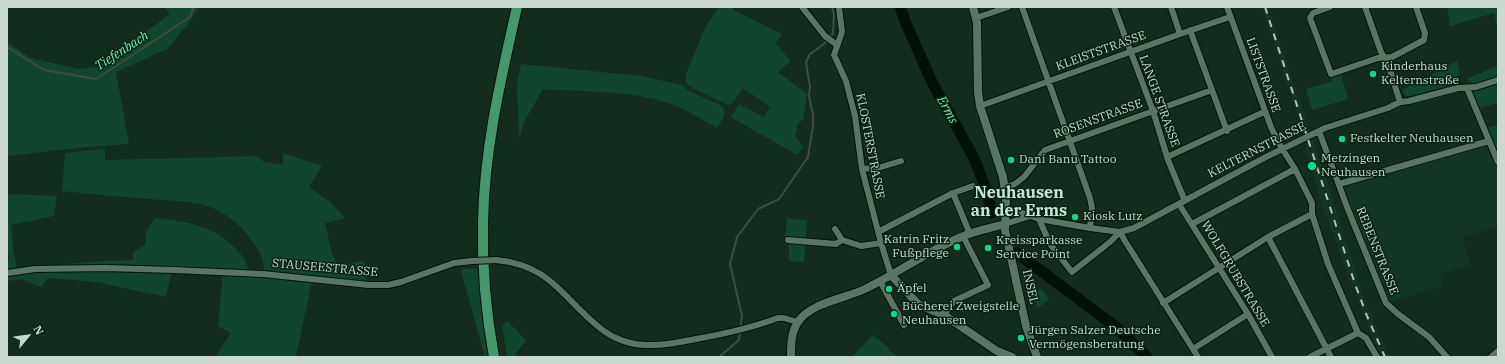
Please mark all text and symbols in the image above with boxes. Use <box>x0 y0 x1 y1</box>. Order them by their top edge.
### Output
water label: Tiefenbach <box>92 28 152 74</box>
street label: KLEISTSTRASSE <box>1054 28 1148 74</box>
street label: LISTSTRASSE <box>1243 36 1283 114</box>
street label: LANGE STRASSE <box>1136 53 1182 149</box>
place label: Kinderhaus Kelternstraße <box>1381 60 1459 88</box>
marker: Kinderhaus Kelternstraße <box>1368 69 1378 79</box>
street label: KLOSTERSTRASSE <box>853 92 887 200</box>
water label: Erms <box>933 93 961 127</box>
street label: ROSENSTRASSE <box>1052 96 1144 142</box>
street label: KELTERNSTRASSE <box>1205 119 1309 181</box>
place label: Festkelter Neuhausen <box>1350 132 1474 146</box>
marker: Festkelter Neuhausen <box>1337 134 1347 144</box>
place label: Metzingen Neuhausen <box>1321 152 1385 180</box>
place label: Dani Banu Tattoo <box>1019 153 1117 167</box>
marker: Dani Banu Tattoo <box>1006 155 1016 165</box>
marker: Metzingen Neuhausen <box>1306 160 1318 172</box>
district label: Neuhausen an der Erms <box>971 183 1067 221</box>
street label: REBENSTRASSE <box>1353 205 1401 297</box>
place label: Kiosk Lutz <box>1083 210 1142 224</box>
marker: Kiosk Lutz <box>1070 212 1080 222</box>
street label: WOLFGRUBSTRASSE <box>1198 219 1272 329</box>
place label: Katrin Fritz Fußpflege <box>884 233 949 261</box>
place label: Kreissparkasse Service Point <box>996 234 1083 262</box>
marker: Katrin Fritz Fußpflege <box>952 242 962 252</box>
marker: Kreissparkasse Service Point <box>983 243 993 253</box>
street label: STAUSEESTRASSE <box>272 256 378 280</box>
street label: INSEL <box>1019 268 1041 306</box>
place label: Äpfel <box>897 282 927 296</box>
marker: Äpfel <box>884 284 894 294</box>
place label: Bücherei Zweigstelle Neuhausen <box>902 300 1019 328</box>
marker: Bücherei Zweigstelle Neuhausen <box>889 309 899 319</box>
north arrow <box>8 316 48 356</box>
text: N <box>30 323 47 337</box>
place label: Jürgen Salzer Deutsche Vermögensberatung <box>1029 324 1161 352</box>
marker: Jürgen Salzer Deutsche Vermögensberatung <box>1016 333 1026 343</box>

